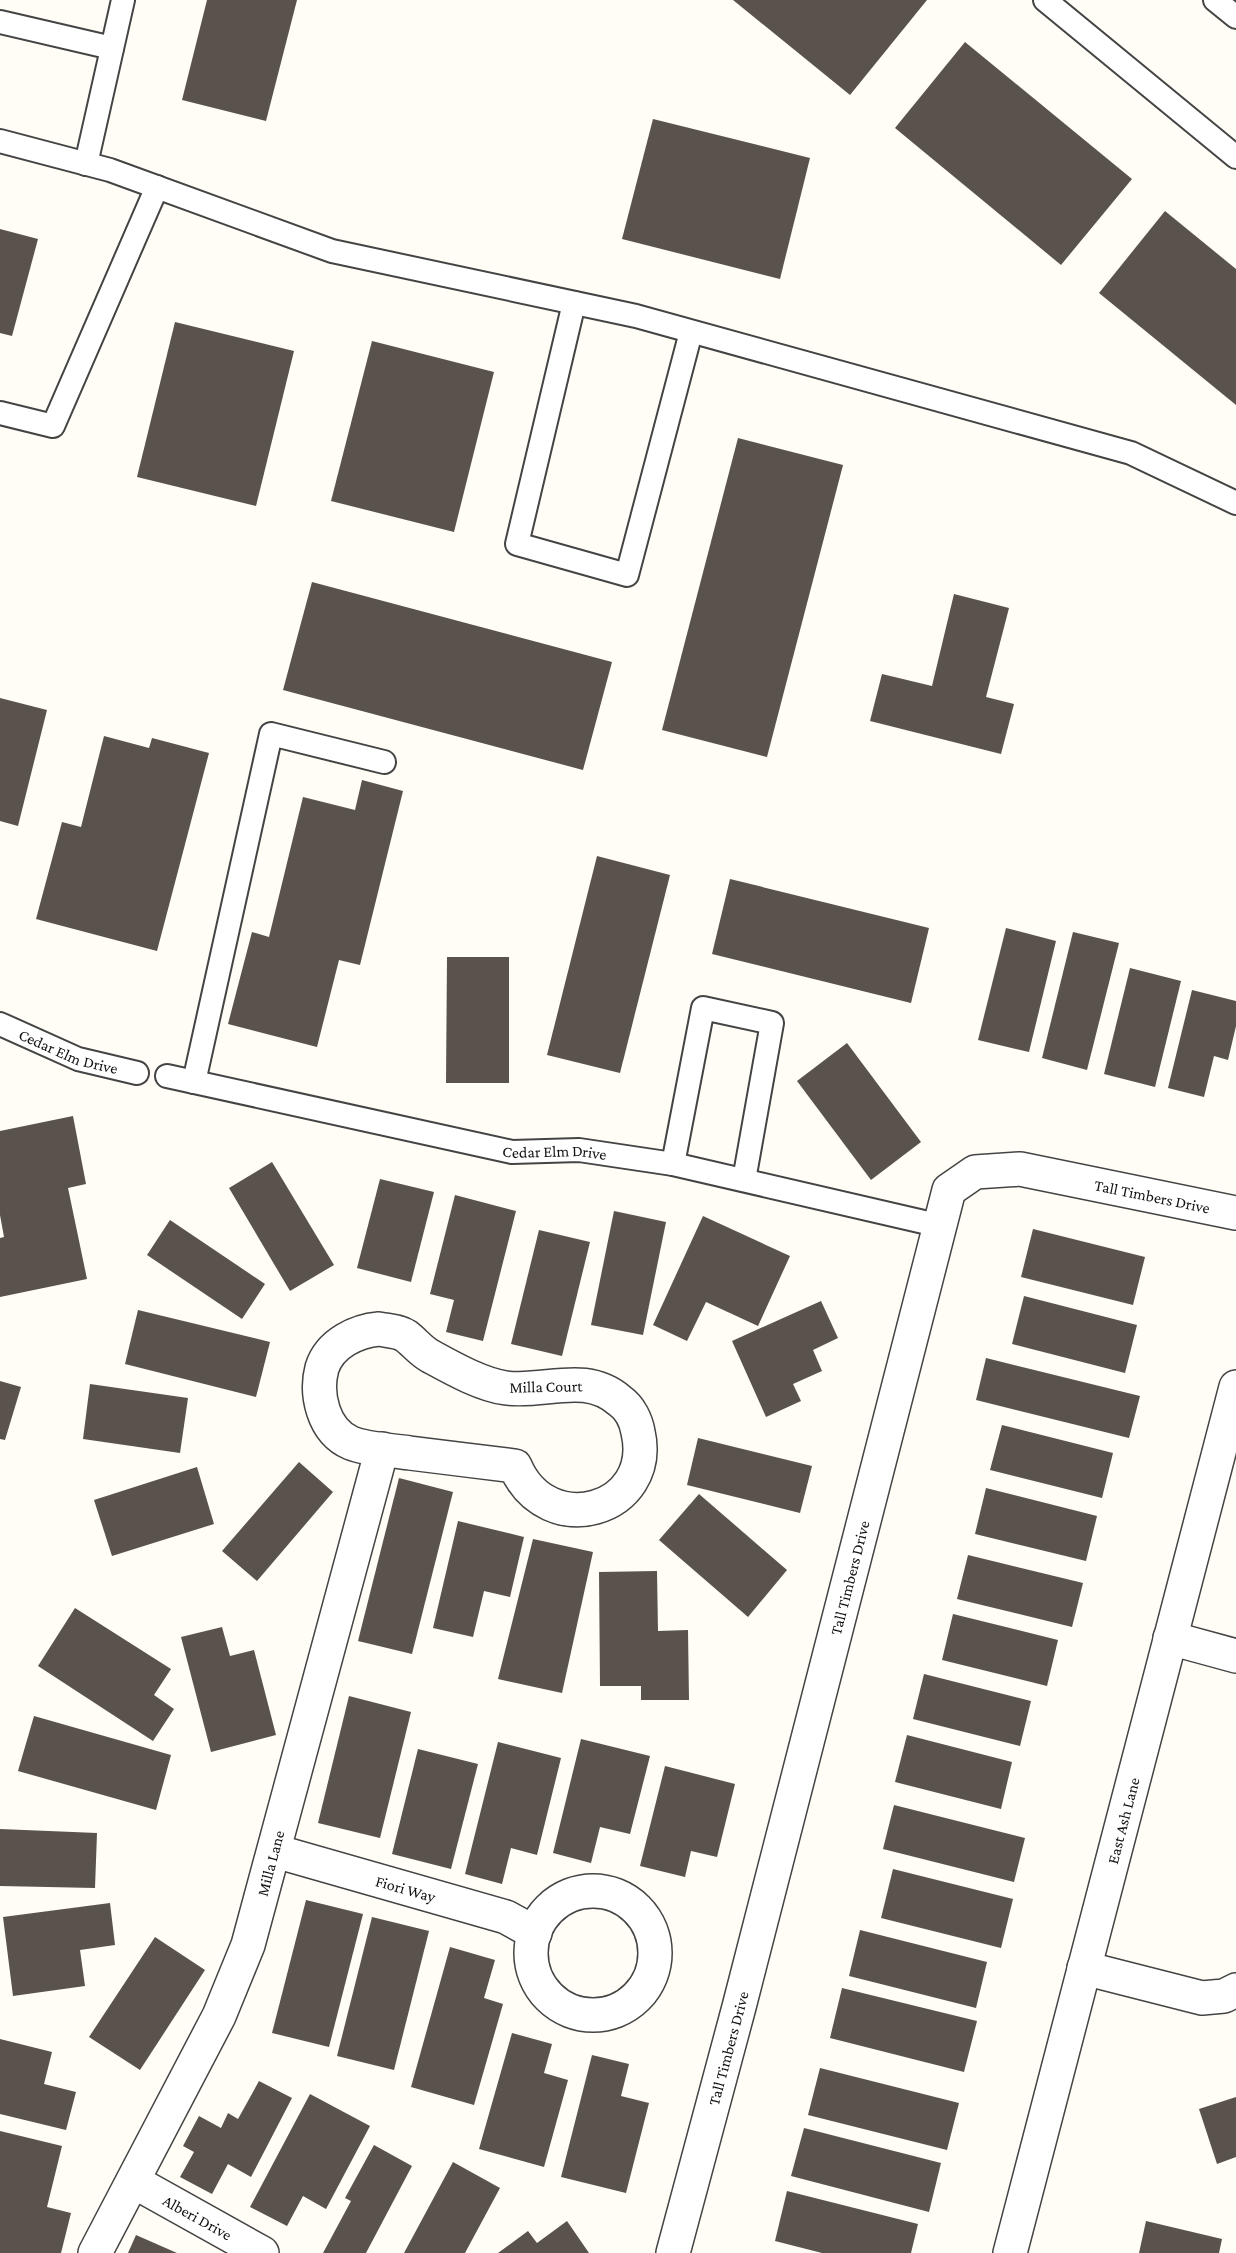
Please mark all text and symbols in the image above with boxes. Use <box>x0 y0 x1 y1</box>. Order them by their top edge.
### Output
street label: Cedar Elm Drive <box>16 1026 119 1077</box>
street label: Cedar Elm Drive <box>501 1142 608 1163</box>
street label: Tall Timbers Drive <box>1093 1176 1212 1217</box>
street label: Milla Court <box>509 1377 583 1396</box>
street label: Tall Timbers Drive <box>827 1519 873 1637</box>
street label: East Ash Lane <box>1104 1776 1143 1866</box>
street label: Milla Lane <box>254 1829 288 1898</box>
street label: Fiori Way <box>374 1872 438 1907</box>
street label: Tall Timbers Drive <box>705 1989 752 2107</box>
street label: Alberi Drive <box>160 2192 235 2243</box>

